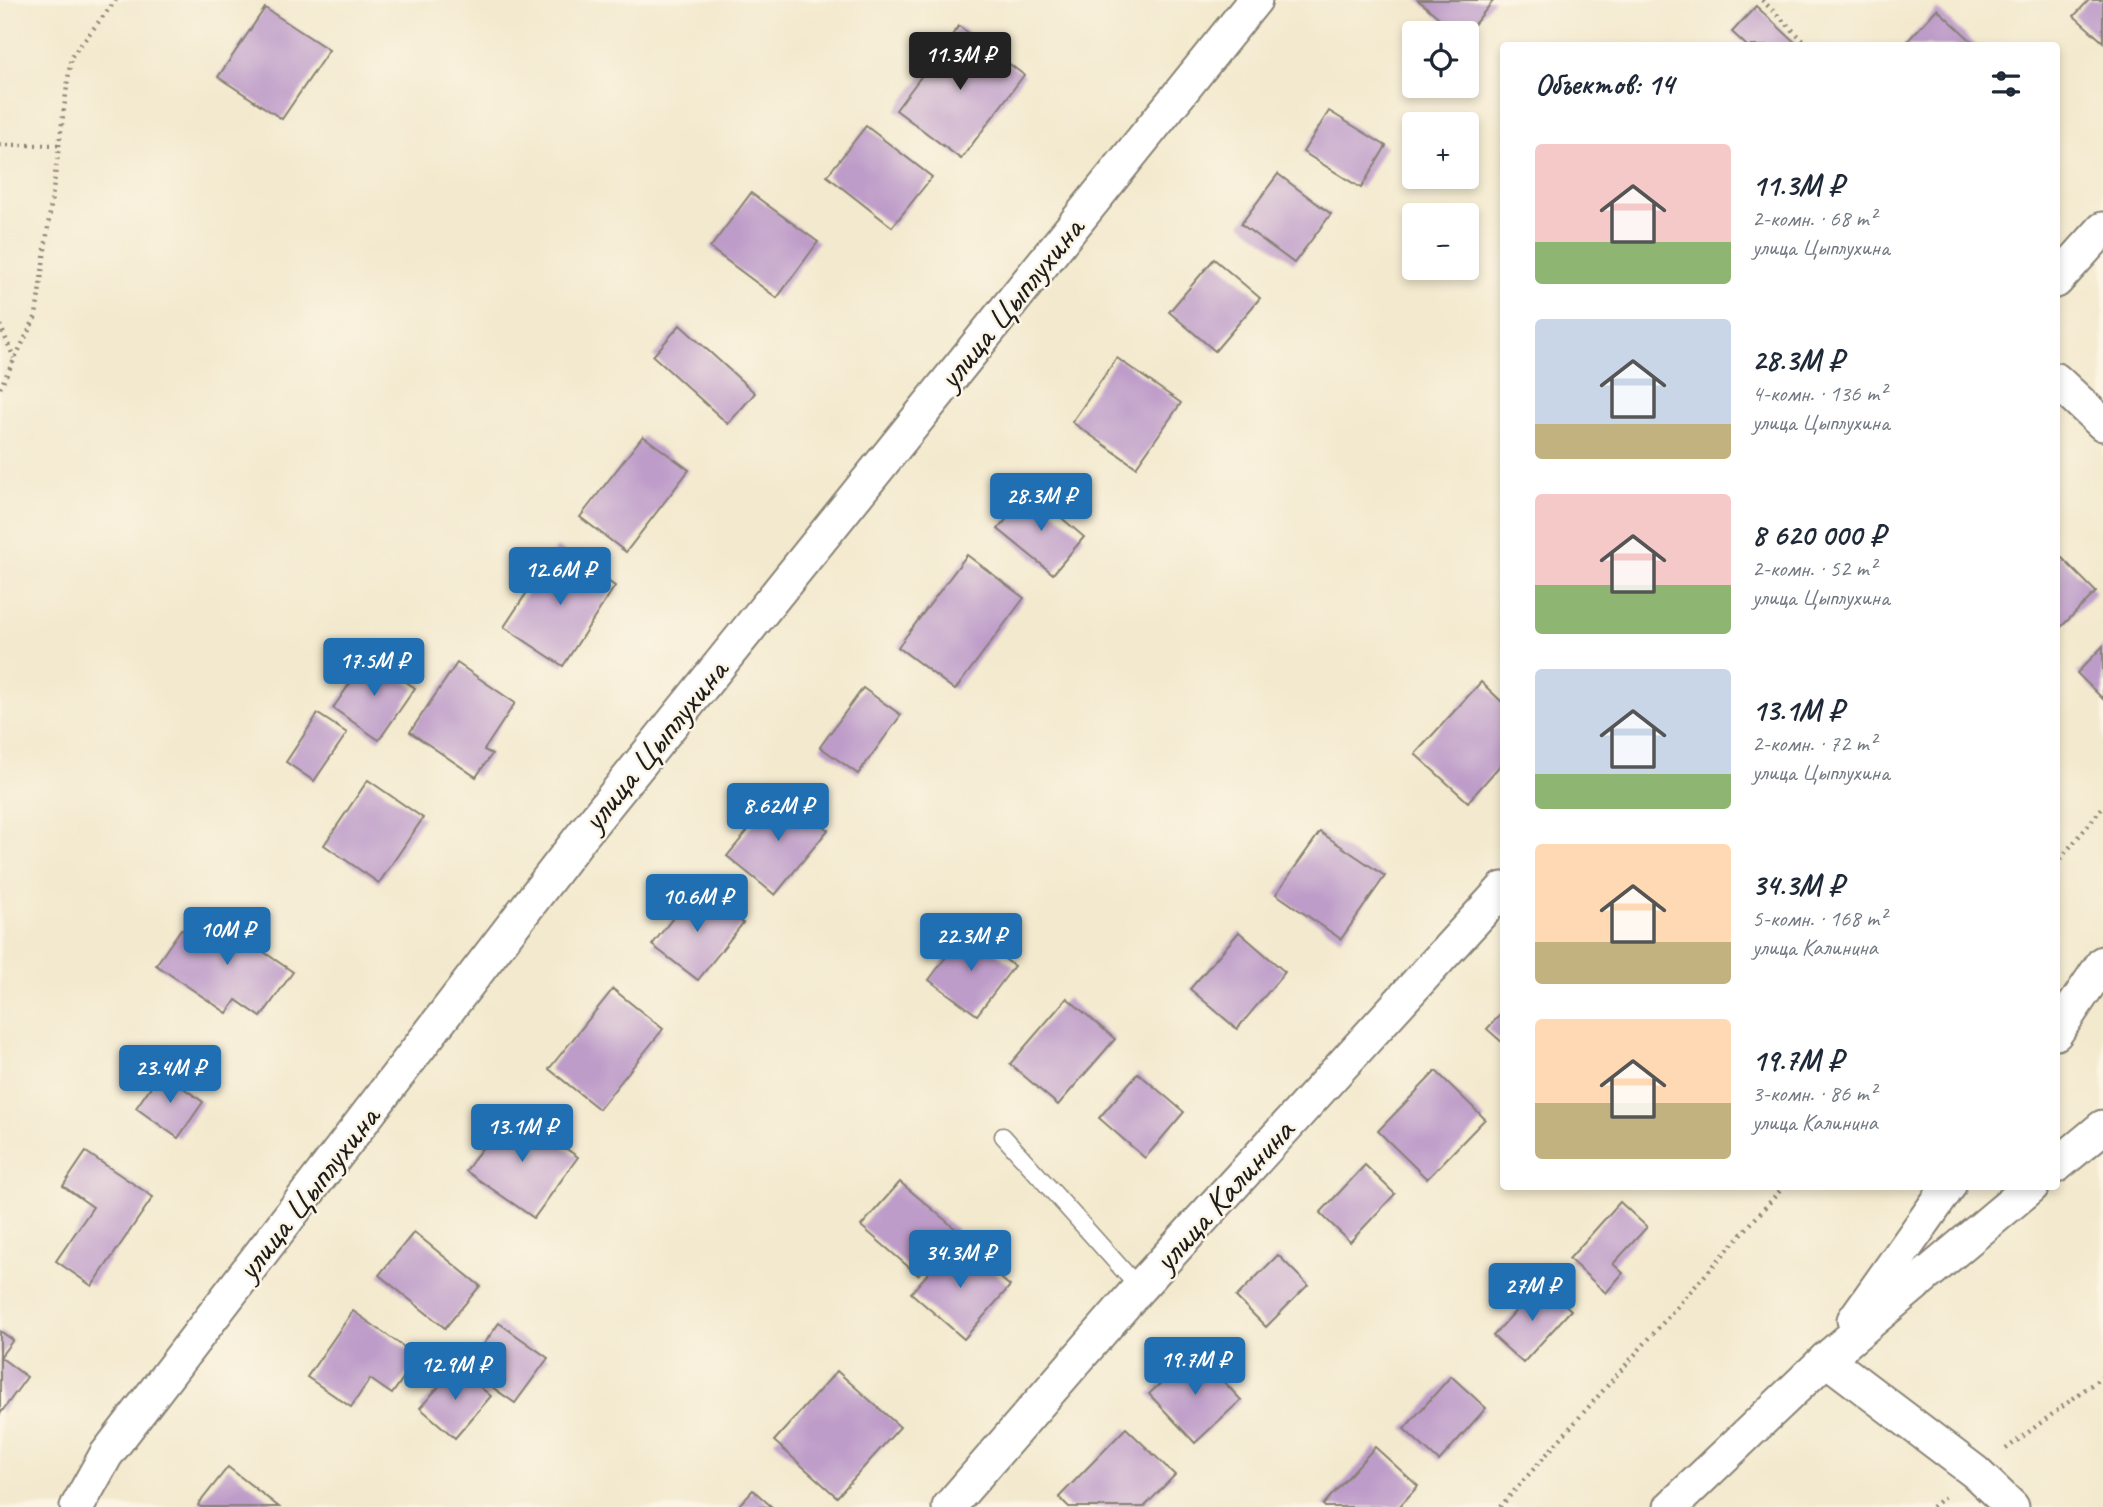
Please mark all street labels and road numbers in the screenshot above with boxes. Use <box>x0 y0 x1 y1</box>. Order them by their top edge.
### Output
street label: улица Цыплухина <box>926 206 1095 400</box>
street label: улица Цыплухина <box>570 648 739 842</box>
street label: улица Цыплухина <box>224 1095 391 1291</box>
street label: улица Калинина <box>1141 1107 1306 1283</box>

